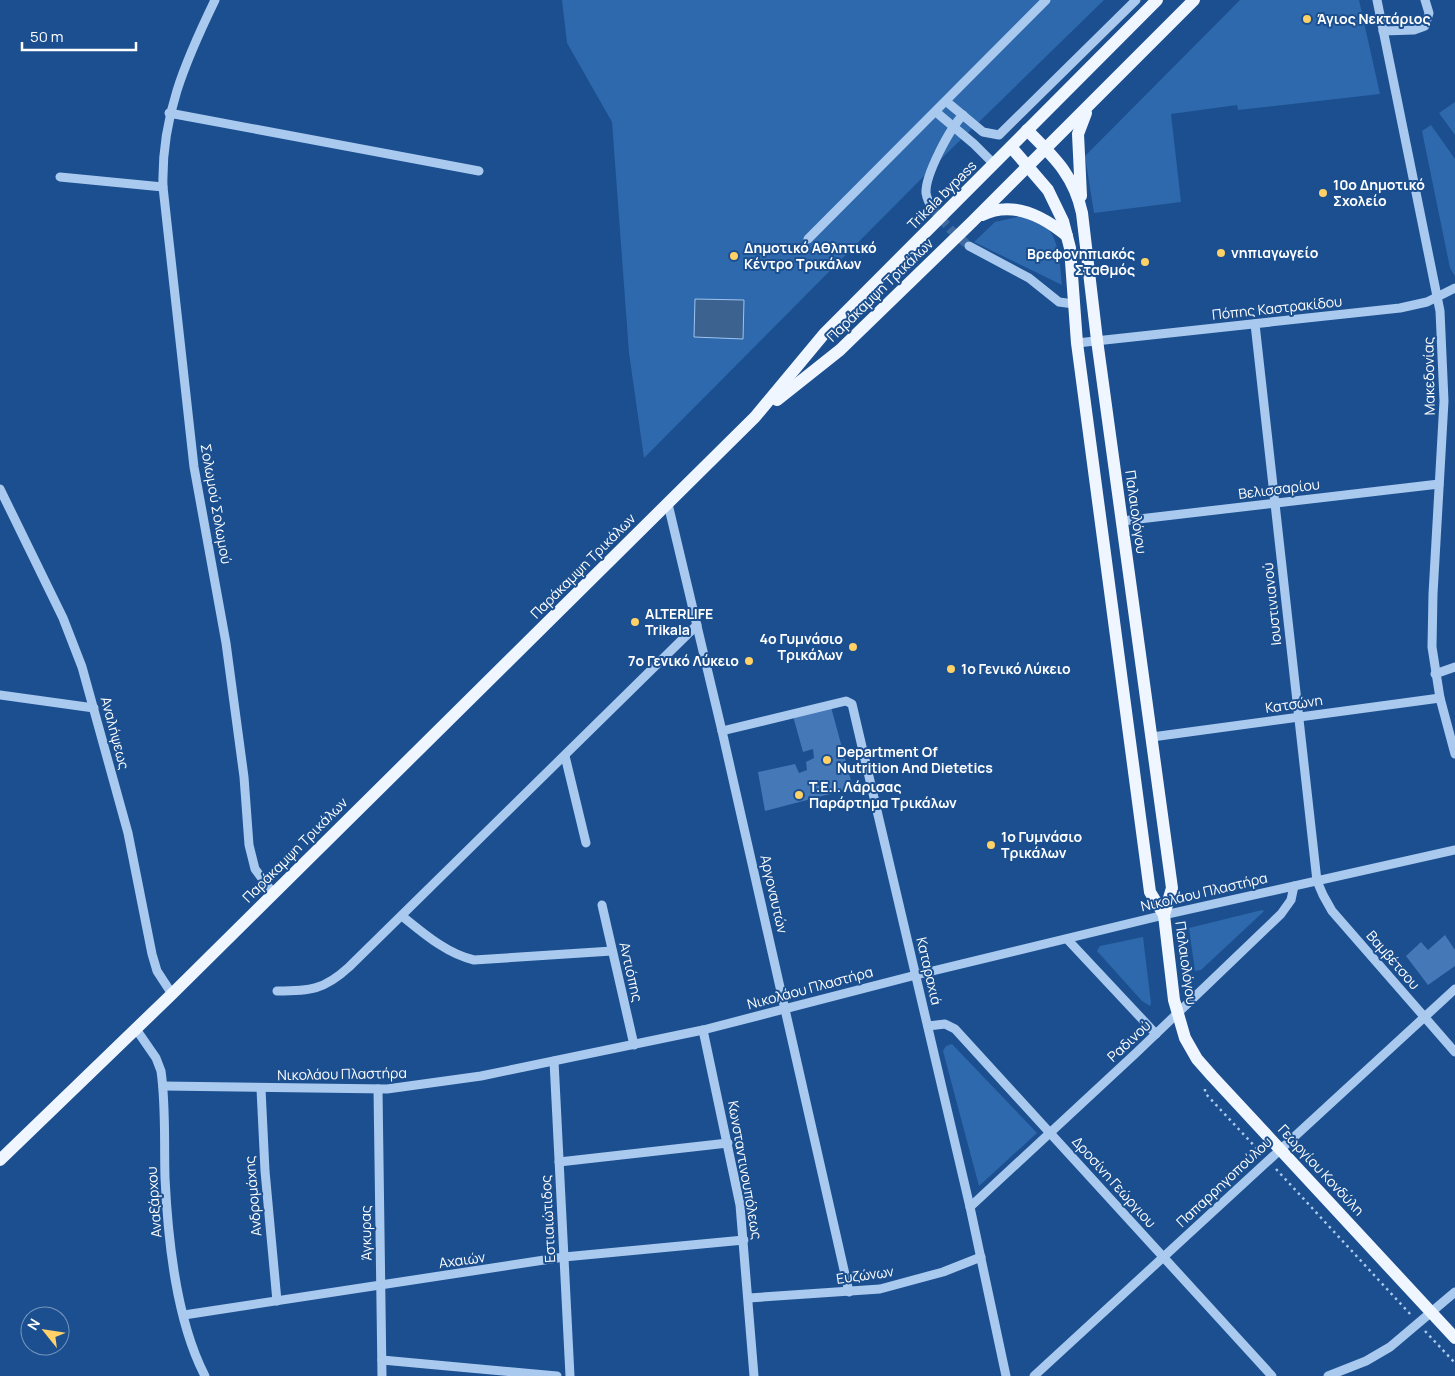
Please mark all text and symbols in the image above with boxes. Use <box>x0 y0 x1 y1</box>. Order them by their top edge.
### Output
place label: Άγιος Νεκτάριος <box>1317 9 1430 28</box>
marker: Άγιος Νεκτάριος <box>1301 13 1313 25</box>
scale bar <box>22 20 136 52</box>
text: 50 m <box>30 26 64 47</box>
street label: Trikala bypass <box>903 156 980 233</box>
place label: 10ο Δημοτικό Σχολείο <box>1333 175 1425 210</box>
marker: 10ο Δημοτικό Σχολείο <box>1317 187 1329 199</box>
street label: Παράκαμψη Τρικάλων <box>822 234 937 346</box>
place label: Δημοτικό Αθλητικό Κέντρο Τρικάλων <box>744 238 877 273</box>
place label: νηπιαγωγείο <box>1231 243 1319 262</box>
place label: Βρεφονηπιακός Σταθμός <box>1027 244 1135 279</box>
marker: νηπιαγωγείο <box>1215 247 1227 259</box>
marker: Δημοτικό Αθλητικό Κέντρο Τρικάλων <box>728 250 740 262</box>
marker: Βρεφονηπιακός Σταθμός <box>1139 256 1151 268</box>
street label: Πόπης Καστρακίδου <box>1211 291 1343 324</box>
street label: Μακεδονίας <box>1418 336 1439 415</box>
street label: Σολωμού Σολωμού <box>197 442 236 566</box>
street label: Παλαιολόγου <box>1121 469 1152 555</box>
street label: Βελισσαρίου <box>1237 474 1321 503</box>
street label: Παράκαμψη Τρικάλων <box>526 509 639 622</box>
street label: Ιουστινιανού <box>1258 562 1285 646</box>
place label: ALTERLIFE Trikala <box>645 604 713 639</box>
marker: ALTERLIFE Trikala <box>629 616 641 628</box>
place label: 4ο Γυμνάσιο Τρικάλων <box>760 629 843 664</box>
marker: 4ο Γυμνάσιο Τρικάλων <box>847 641 859 653</box>
place label: 7ο Γενικό Λύκειο <box>628 651 739 670</box>
marker: 7ο Γενικό Λύκειο <box>743 655 755 667</box>
place label: 1ο Γενικό Λύκειο <box>961 659 1071 678</box>
marker: 1ο Γενικό Λύκειο <box>945 663 957 675</box>
street label: Κατσώνη <box>1264 690 1324 717</box>
street label: Αναλήψεως <box>97 694 134 772</box>
place label: Department Of Nutrition And Dietetics <box>837 742 993 777</box>
marker: Department Of Nutrition And Dietetics <box>821 754 833 766</box>
place label: Τ.Ε.Ι. Λάρισας Παράρτημα Τρικάλων <box>809 777 957 812</box>
marker: Τ.Ε.Ι. Λάρισας Παράρτημα Τρικάλων <box>793 789 805 801</box>
street label: Παράκαμψη Τρικάλων <box>238 793 351 906</box>
place label: 1ο Γυμνάσιο Τρικάλων <box>1001 827 1082 862</box>
marker: 1ο Γυμνάσιο Τρικάλων <box>985 839 997 851</box>
street label: Αργοναυτών <box>756 853 793 935</box>
street label: Νικολάου Πλαστήρα <box>1139 868 1269 915</box>
street label: Παλαιολόγου <box>1171 920 1202 1006</box>
street label: Βαμβέτσου <box>1362 926 1424 993</box>
street label: Καταραχιά <box>912 935 947 1007</box>
street label: Αντιόπης <box>615 940 648 1004</box>
street label: Νικολάου Πλαστήρα <box>745 962 875 1013</box>
street label: Ραδινού <box>1103 1016 1154 1066</box>
street label: Νικολάου Πλαστήρα <box>277 1063 407 1084</box>
street label: Κωνσταντινουπόλεως <box>724 1099 767 1241</box>
street label: Γεωργίου Κονδύλη <box>1274 1120 1369 1219</box>
street label: Δροσίνη Γεώργιου <box>1068 1132 1161 1231</box>
street label: Παπαρρηγοπούλου <box>1172 1132 1276 1231</box>
street label: Ανδρομάχης <box>240 1155 265 1237</box>
street label: Αναξάρχου <box>142 1166 165 1238</box>
street label: Εστιαιώτιδος <box>536 1174 559 1263</box>
street label: Άγκυρας <box>356 1205 375 1261</box>
street label: Αχαιών <box>437 1247 486 1272</box>
street label: Ευζώνων <box>835 1261 895 1288</box>
north arrow <box>20 1306 70 1356</box>
text: N <box>23 1315 44 1333</box>

